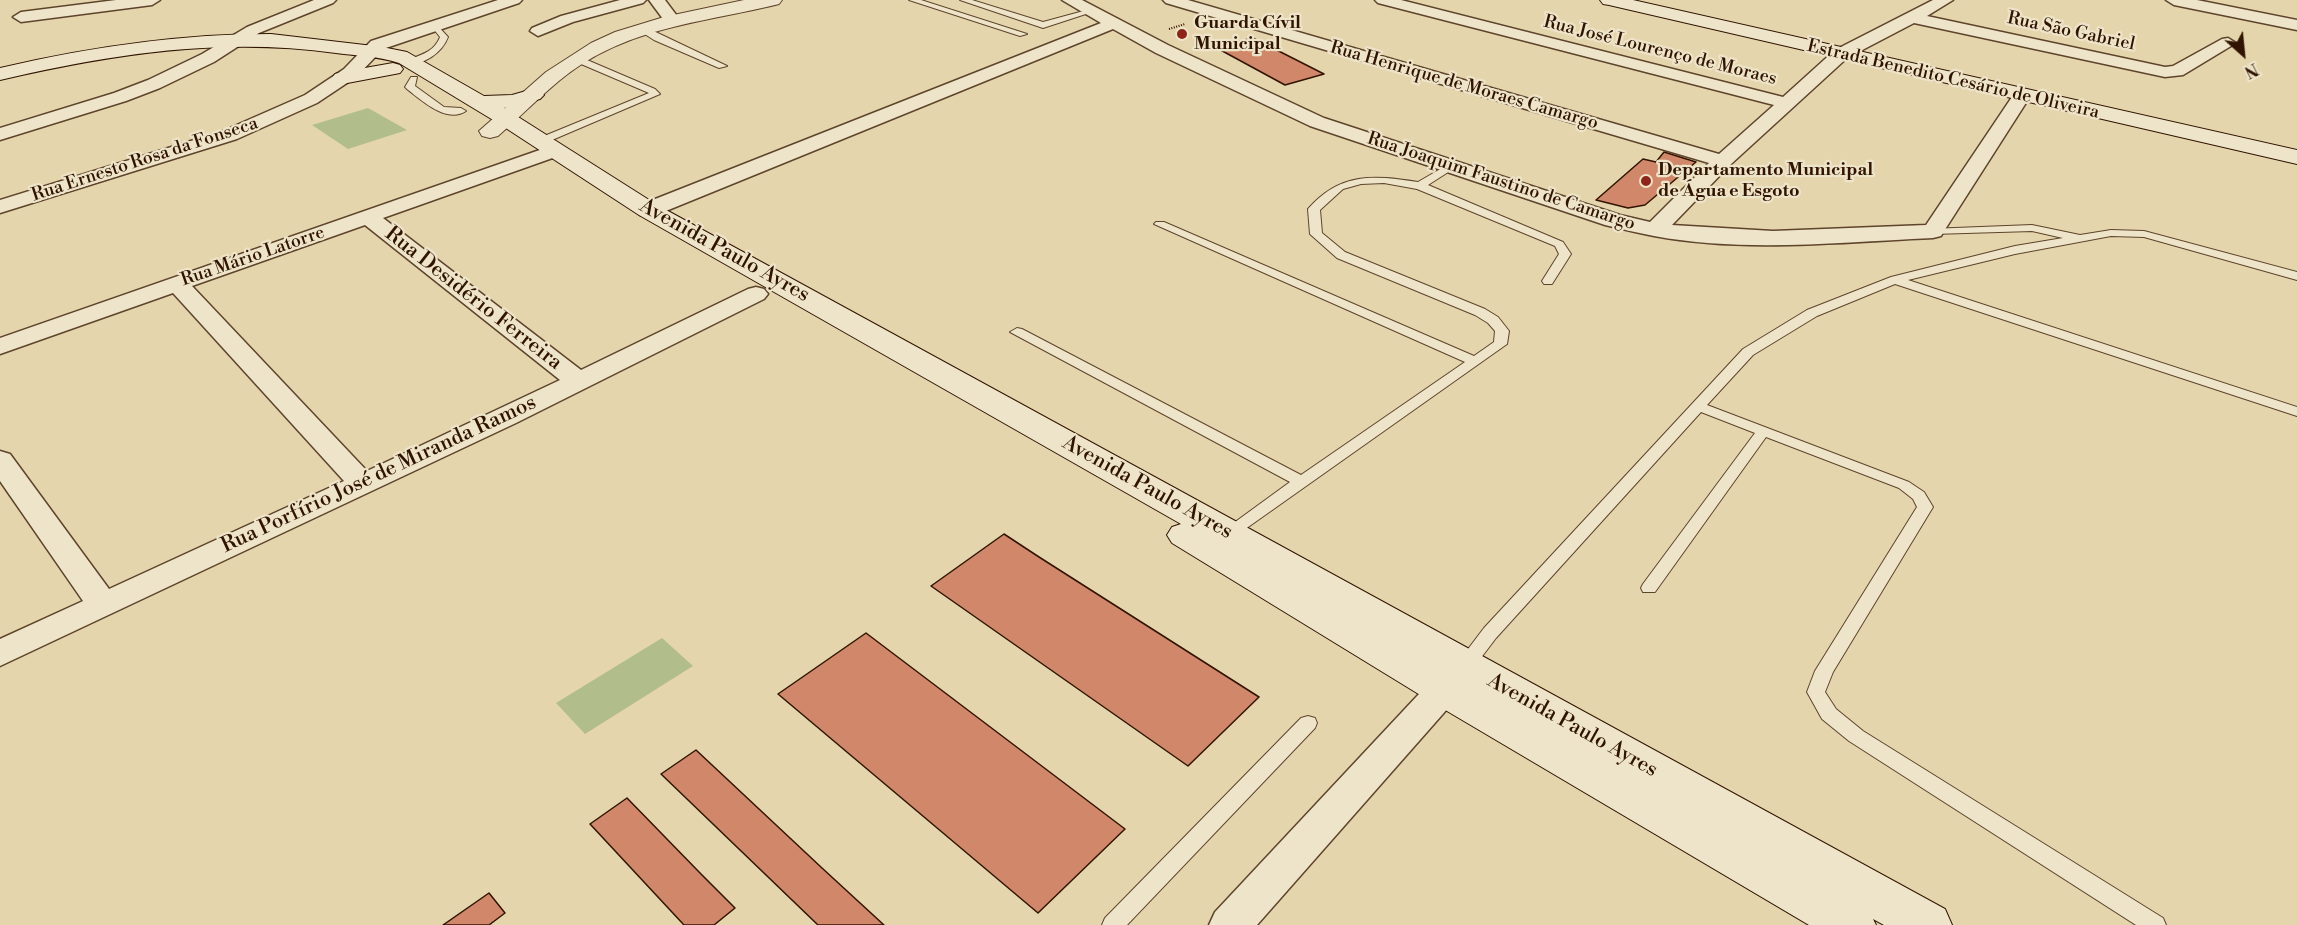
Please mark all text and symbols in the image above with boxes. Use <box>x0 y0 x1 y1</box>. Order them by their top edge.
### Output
street label: Rua São Gabriel <box>2005 8 2137 56</box>
street label: Rua José Lourenço de Moraes <box>1541 12 1779 90</box>
place label: Guarda Cívil Municipal <box>1194 13 1301 56</box>
north arrow <box>2213 24 2273 84</box>
marker: Guarda Cívil Municipal <box>1175 27 1189 41</box>
street label: Estrada Benedito Cesário de Oliveira <box>1805 36 2101 124</box>
street label: Rua Henrique de Moraes Camargo <box>1327 37 1601 135</box>
text: N <box>2241 58 2261 82</box>
street label: Rua Ernesto Rosa da Fonseca <box>29 113 261 207</box>
street label: Rua Joaquim Faustino de Camargo <box>1364 128 1638 236</box>
place label: Departamento Municipal de Água e Esgoto <box>1658 160 1873 202</box>
marker: Departamento Municipal de Água e Esgoto <box>1639 174 1653 188</box>
street label: Avenida Paulo Ayres <box>634 194 814 308</box>
street label: Rua Mário Latorre <box>178 222 328 292</box>
street label: Rua Desidério Ferreira <box>379 222 567 376</box>
street label: Rua Porfírio José de Miranda Ramos <box>217 391 541 559</box>
street label: Avenida Paulo Ayres <box>1057 431 1237 545</box>
street label: Avenida Paulo Ayres <box>1482 669 1662 783</box>

